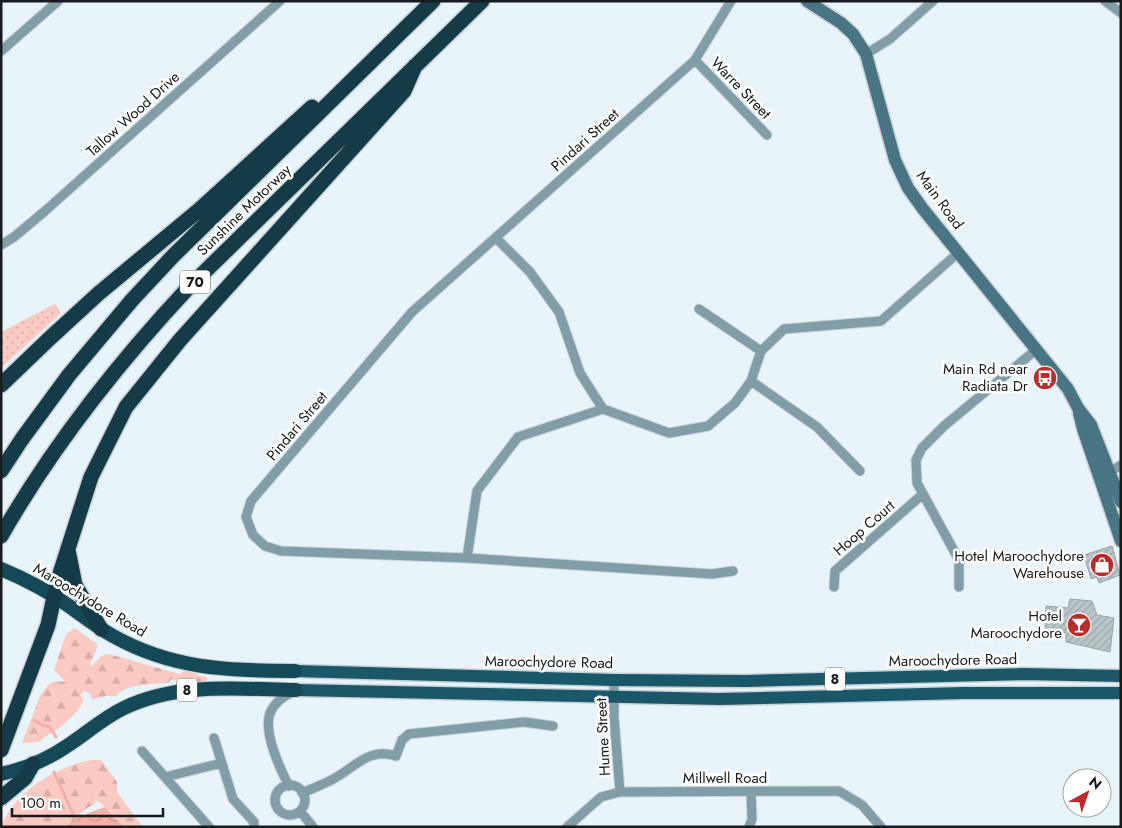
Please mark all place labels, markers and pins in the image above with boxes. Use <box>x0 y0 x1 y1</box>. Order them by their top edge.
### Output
place label: Main Rd near Radiata Dr <box>943 358 1029 397</box>
bus stop icon: Main Rd near Radiata Dr <box>1032 365 1058 391</box>
place label: Hotel Maroochydore Warehouse <box>954 545 1084 584</box>
shop icon: Hotel Maroochydore Warehouse <box>1089 552 1115 578</box>
place label: Hotel Maroochydore <box>970 605 1062 644</box>
bar icon: Hotel Maroochydore <box>1066 612 1092 638</box>

